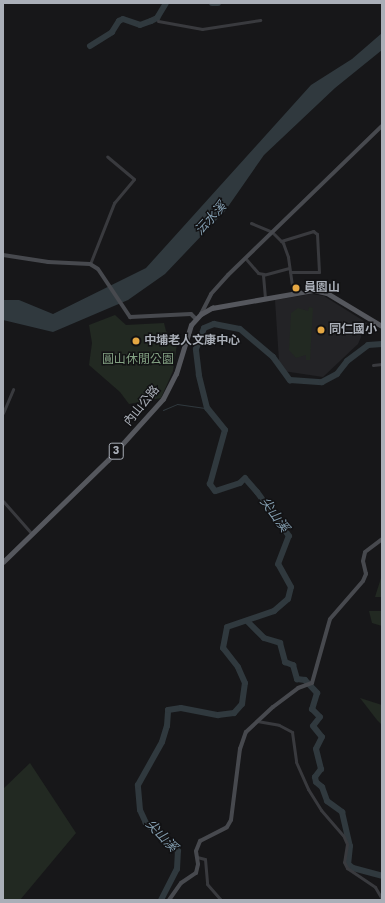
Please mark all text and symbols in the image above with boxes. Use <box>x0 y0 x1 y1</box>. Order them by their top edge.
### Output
water label: 沄水溪 <box>192 199 230 239</box>
place label: 員園山 <box>304 281 340 295</box>
marker: 員園山 <box>291 283 301 293</box>
place label: 同仁國小 <box>329 323 377 337</box>
marker: 同仁國小 <box>316 325 326 335</box>
place label: 中埔老人文康中心 <box>144 334 240 348</box>
marker: 中埔老人文康中心 <box>131 336 141 346</box>
park label: 圓山休閒公園 <box>102 353 174 367</box>
street label: 內山公路 <box>121 383 163 429</box>
road number: 3 <box>108 442 124 460</box>
water label: 尖山溪 <box>256 495 292 535</box>
water label: 尖山溪 <box>142 817 180 855</box>

